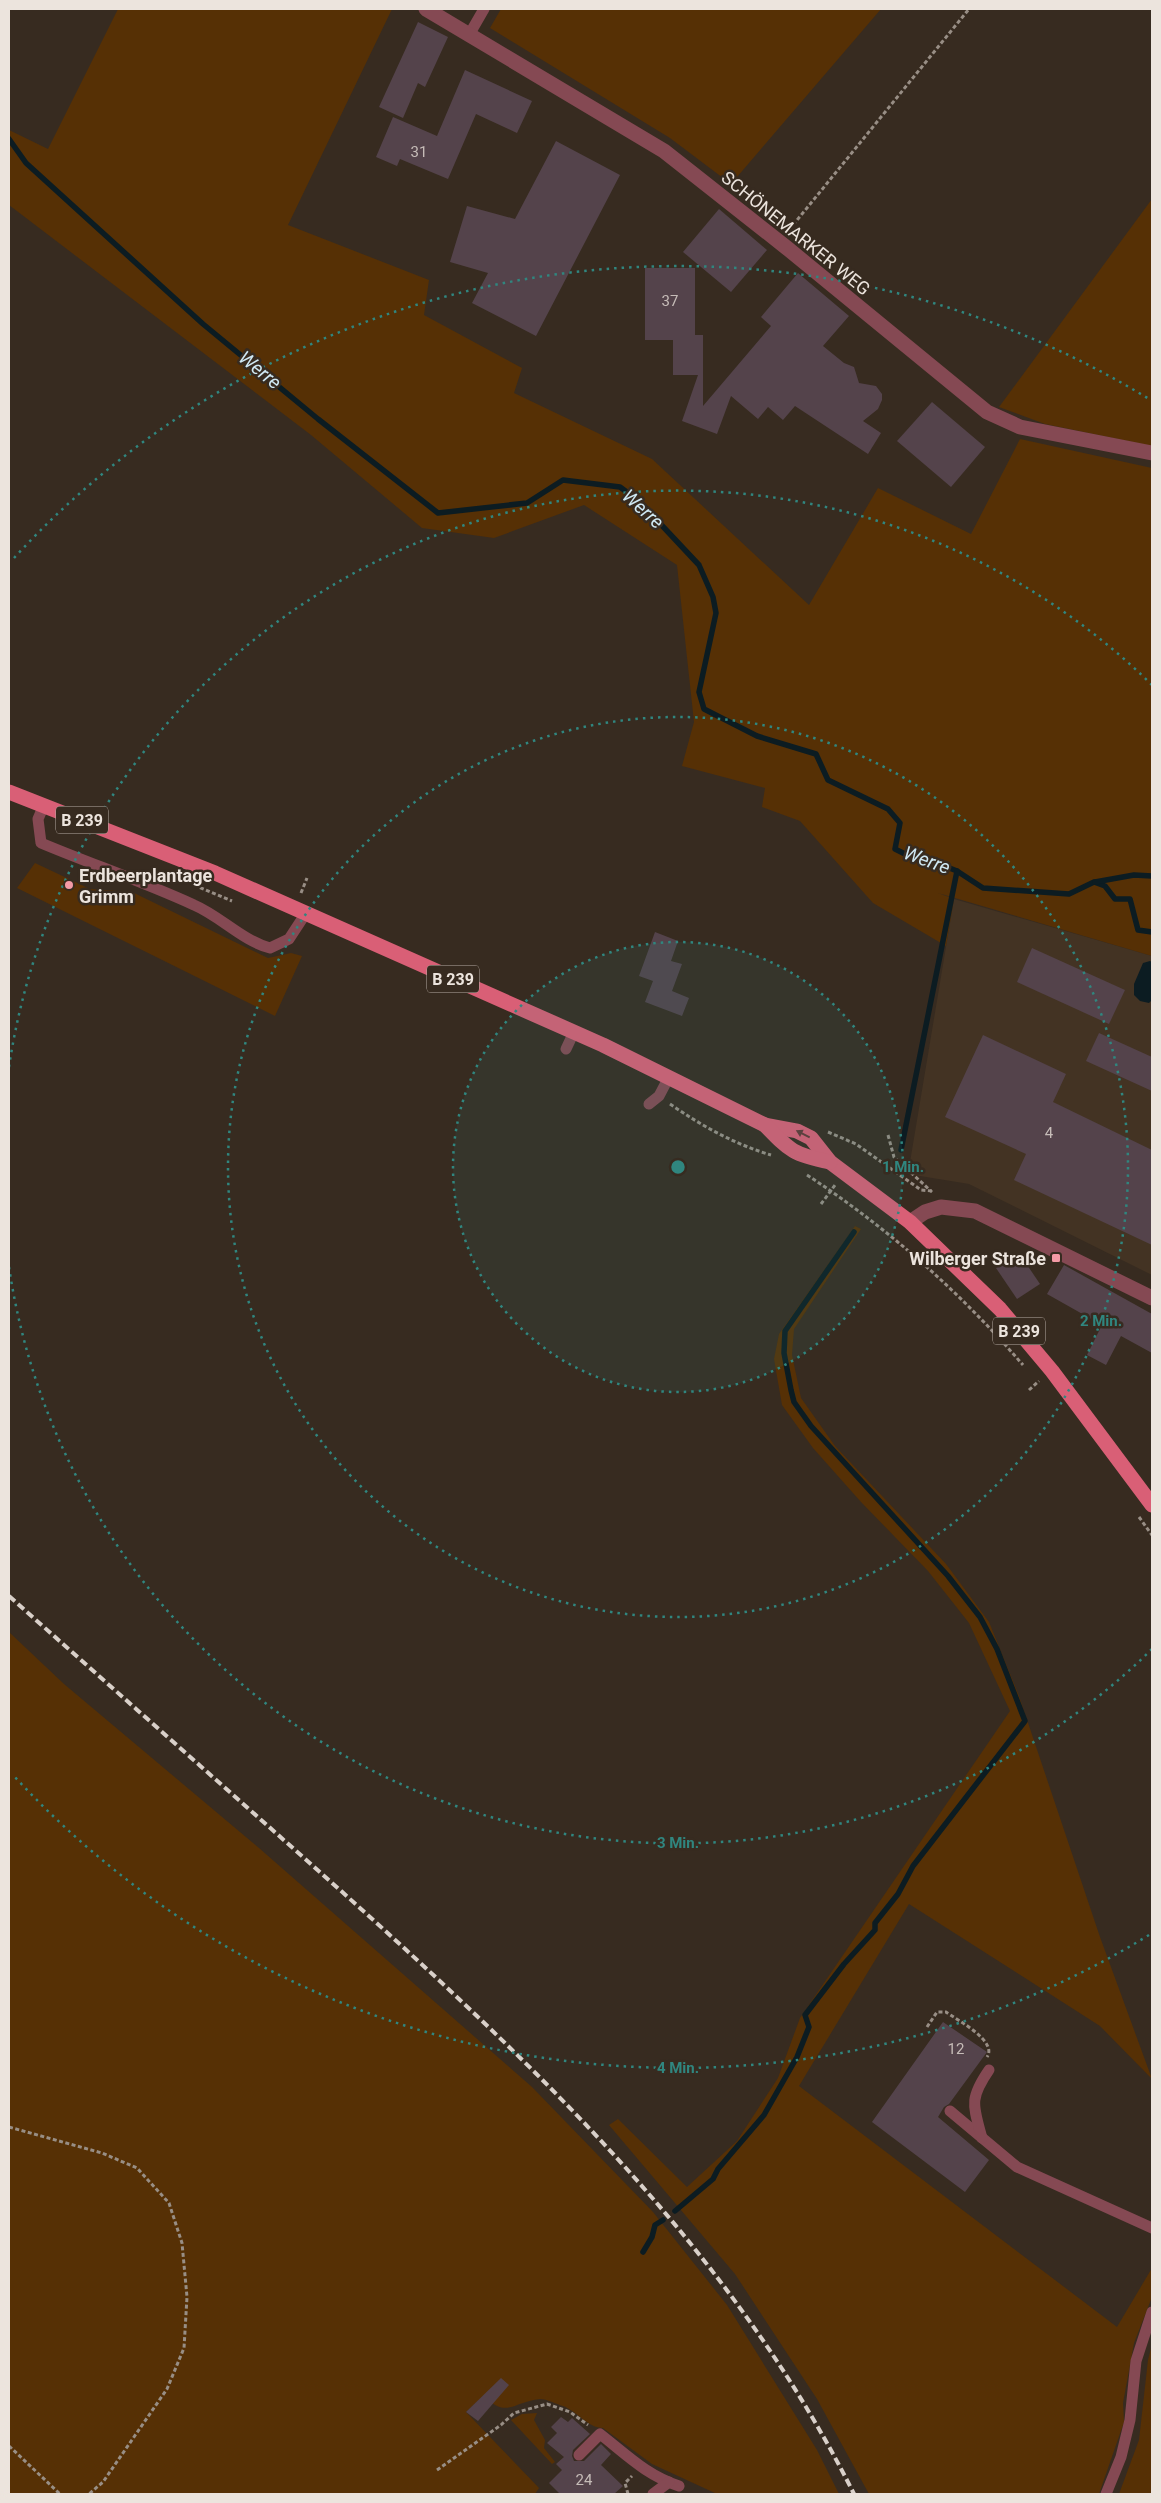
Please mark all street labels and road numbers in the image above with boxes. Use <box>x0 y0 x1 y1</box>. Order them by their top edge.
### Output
street label: SCHÖNEMARKER WEG <box>718 167 874 299</box>
road number: B 239 <box>56 806 108 834</box>
road number: B 239 <box>427 966 479 992</box>
road number: B 239 <box>993 1318 1045 1344</box>

